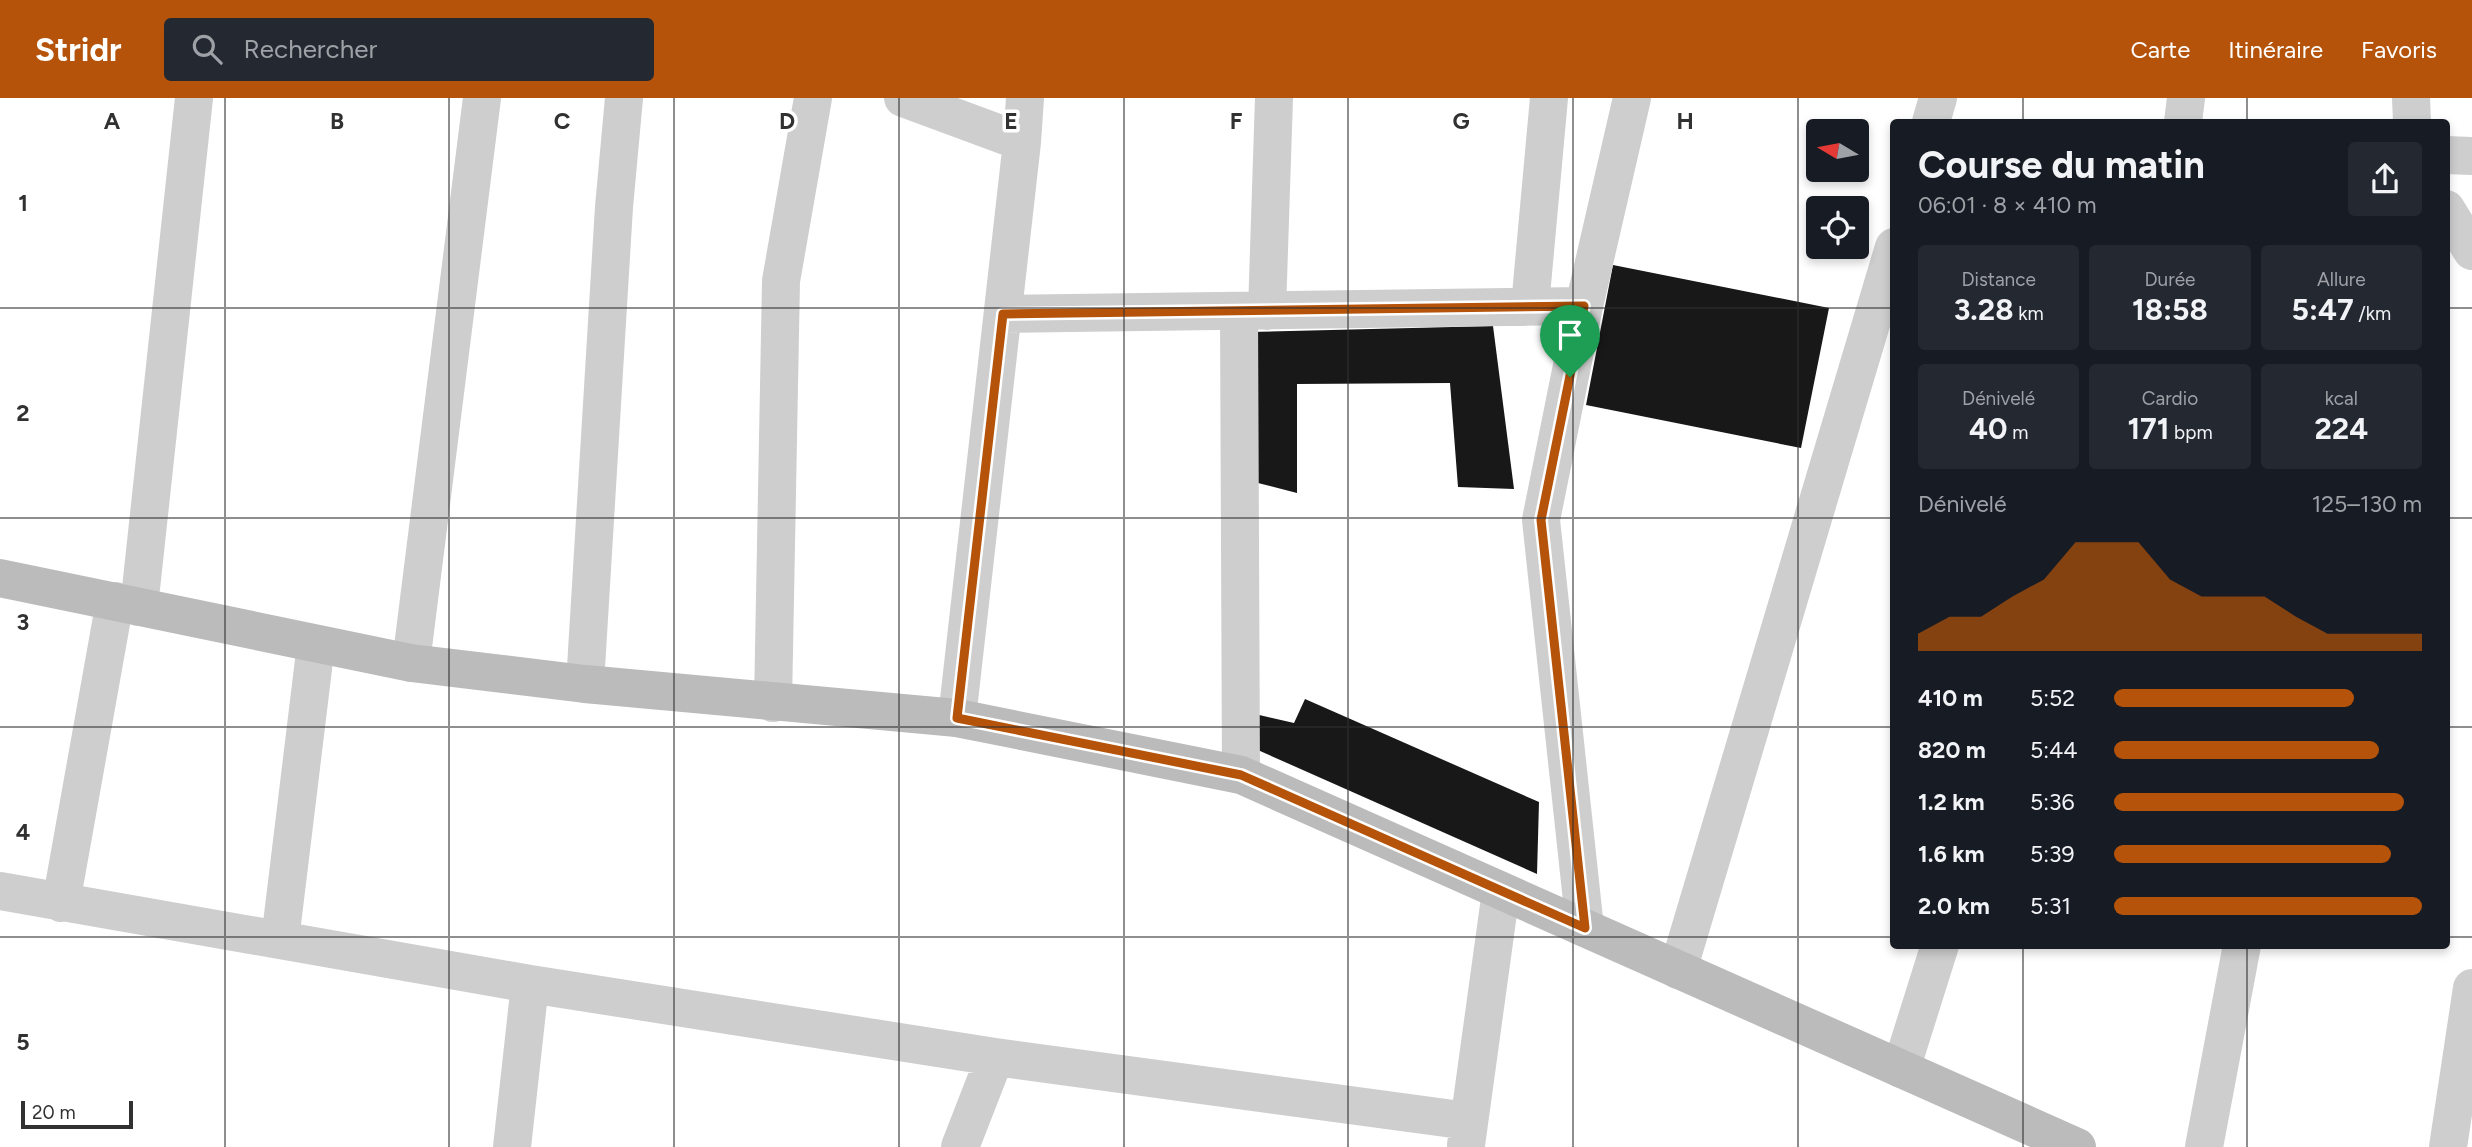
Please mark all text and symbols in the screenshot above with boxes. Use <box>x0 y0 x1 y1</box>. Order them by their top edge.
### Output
search box <box>164 18 654 81</box>
text: Stridr <box>35 30 122 69</box>
icon: search <box>188 30 226 68</box>
text: Rechercher <box>244 33 377 65</box>
text: Carte <box>2130 35 2190 64</box>
text: Itinéraire <box>2228 35 2323 64</box>
text: Favoris <box>2361 35 2437 64</box>
text: A <box>104 107 121 135</box>
text: B <box>330 107 344 135</box>
text: C <box>554 107 571 135</box>
text: D <box>779 107 795 135</box>
text: E <box>1004 107 1018 135</box>
text: F <box>1230 107 1243 135</box>
text: G <box>1452 107 1470 135</box>
text: H <box>1676 107 1694 135</box>
north arrow <box>1806 119 1869 182</box>
map controls <box>1806 119 1869 259</box>
text: Course du matin <box>1918 142 2205 188</box>
button: share <box>2348 142 2422 216</box>
text: 1 <box>18 189 28 217</box>
text: 06:01 · 8 × 410 m <box>1918 191 2097 219</box>
button: locate <box>1806 196 1869 259</box>
text: Distance <box>1961 268 2036 291</box>
text: Durée <box>2145 268 2195 291</box>
text: Allure <box>2317 268 2366 291</box>
text: 3.28 <box>1954 291 2014 328</box>
text: 18:58 <box>2132 291 2208 328</box>
text: 5:47 <box>2292 291 2354 328</box>
text: km <box>2014 302 2044 325</box>
text: /km <box>2354 302 2391 325</box>
pin <box>1540 305 1600 377</box>
icon: arrive <box>1551 316 1589 354</box>
text: Dénivelé <box>1962 387 2035 410</box>
text: Cardio <box>2142 387 2198 410</box>
text: kcal <box>2325 387 2358 410</box>
text: 2 <box>16 399 30 427</box>
text: 40 <box>1969 410 2007 447</box>
text: 171 <box>2127 410 2169 447</box>
text: 224 <box>2314 410 2368 447</box>
text: m <box>2007 421 2028 444</box>
text: bpm <box>2169 421 2213 444</box>
text: Dénivelé <box>1918 490 2006 518</box>
text: 125–130 m <box>2312 490 2422 518</box>
text: 3 <box>17 608 29 636</box>
text: 410 m <box>1918 684 1983 712</box>
text: 5:52 <box>2030 684 2075 712</box>
text: 820 m <box>1918 736 1986 764</box>
text: 5:44 <box>2030 736 2078 764</box>
text: 1.2 km <box>1918 788 1985 816</box>
text: 5:36 <box>2030 788 2075 816</box>
text: 4 <box>16 818 30 846</box>
text: 1.6 km <box>1918 840 1985 868</box>
text: 5:39 <box>2030 840 2075 868</box>
text: 2.0 km <box>1918 892 1990 920</box>
text: 5:31 <box>2030 892 2071 920</box>
text: 5 <box>16 1028 30 1056</box>
scale bar <box>21 1098 133 1130</box>
text: 20 m <box>32 1101 76 1124</box>

